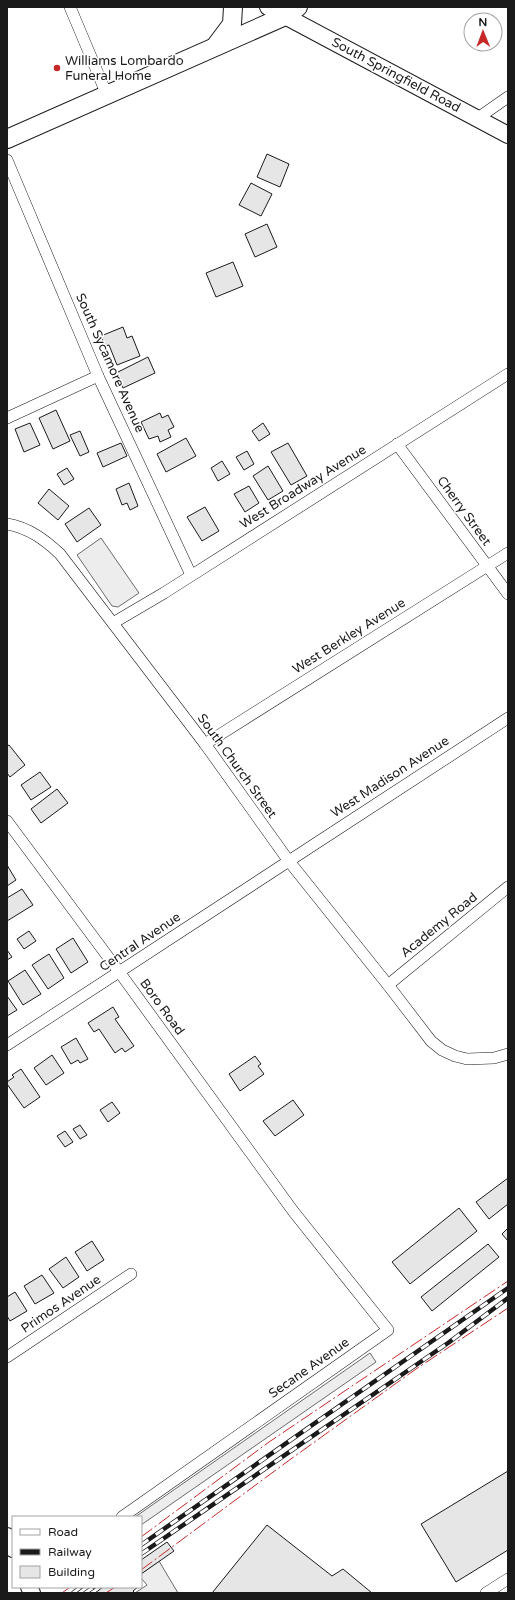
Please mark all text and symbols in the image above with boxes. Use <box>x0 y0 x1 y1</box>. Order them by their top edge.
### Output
north arrow <box>463 12 503 52</box>
text: N <box>478 16 487 29</box>
street label: South Springfield Road <box>329 34 463 116</box>
place label: Williams Lombardo Funeral Home <box>65 53 184 84</box>
marker: Williams Lombardo Funeral Home <box>52 63 62 73</box>
street label: South Sycamore Avenue <box>72 291 148 435</box>
street label: West Broadway Avenue <box>237 442 369 532</box>
street label: Cherry Street <box>433 473 495 549</box>
street label: West Berkley Avenue <box>290 595 408 677</box>
street label: South Church Street <box>194 711 280 821</box>
street label: West Madison Avenue <box>328 733 452 821</box>
street label: Academy Road <box>397 889 481 961</box>
street label: Central Avenue <box>96 909 184 975</box>
street label: Boro Road <box>136 976 188 1038</box>
street label: Primos Avenue <box>18 1271 104 1337</box>
street label: Secane Avenue <box>266 1334 352 1402</box>
legend <box>12 1516 142 1588</box>
text: Road <box>48 1525 78 1539</box>
text: Railway <box>48 1545 92 1559</box>
text: Building <box>48 1565 95 1579</box>

